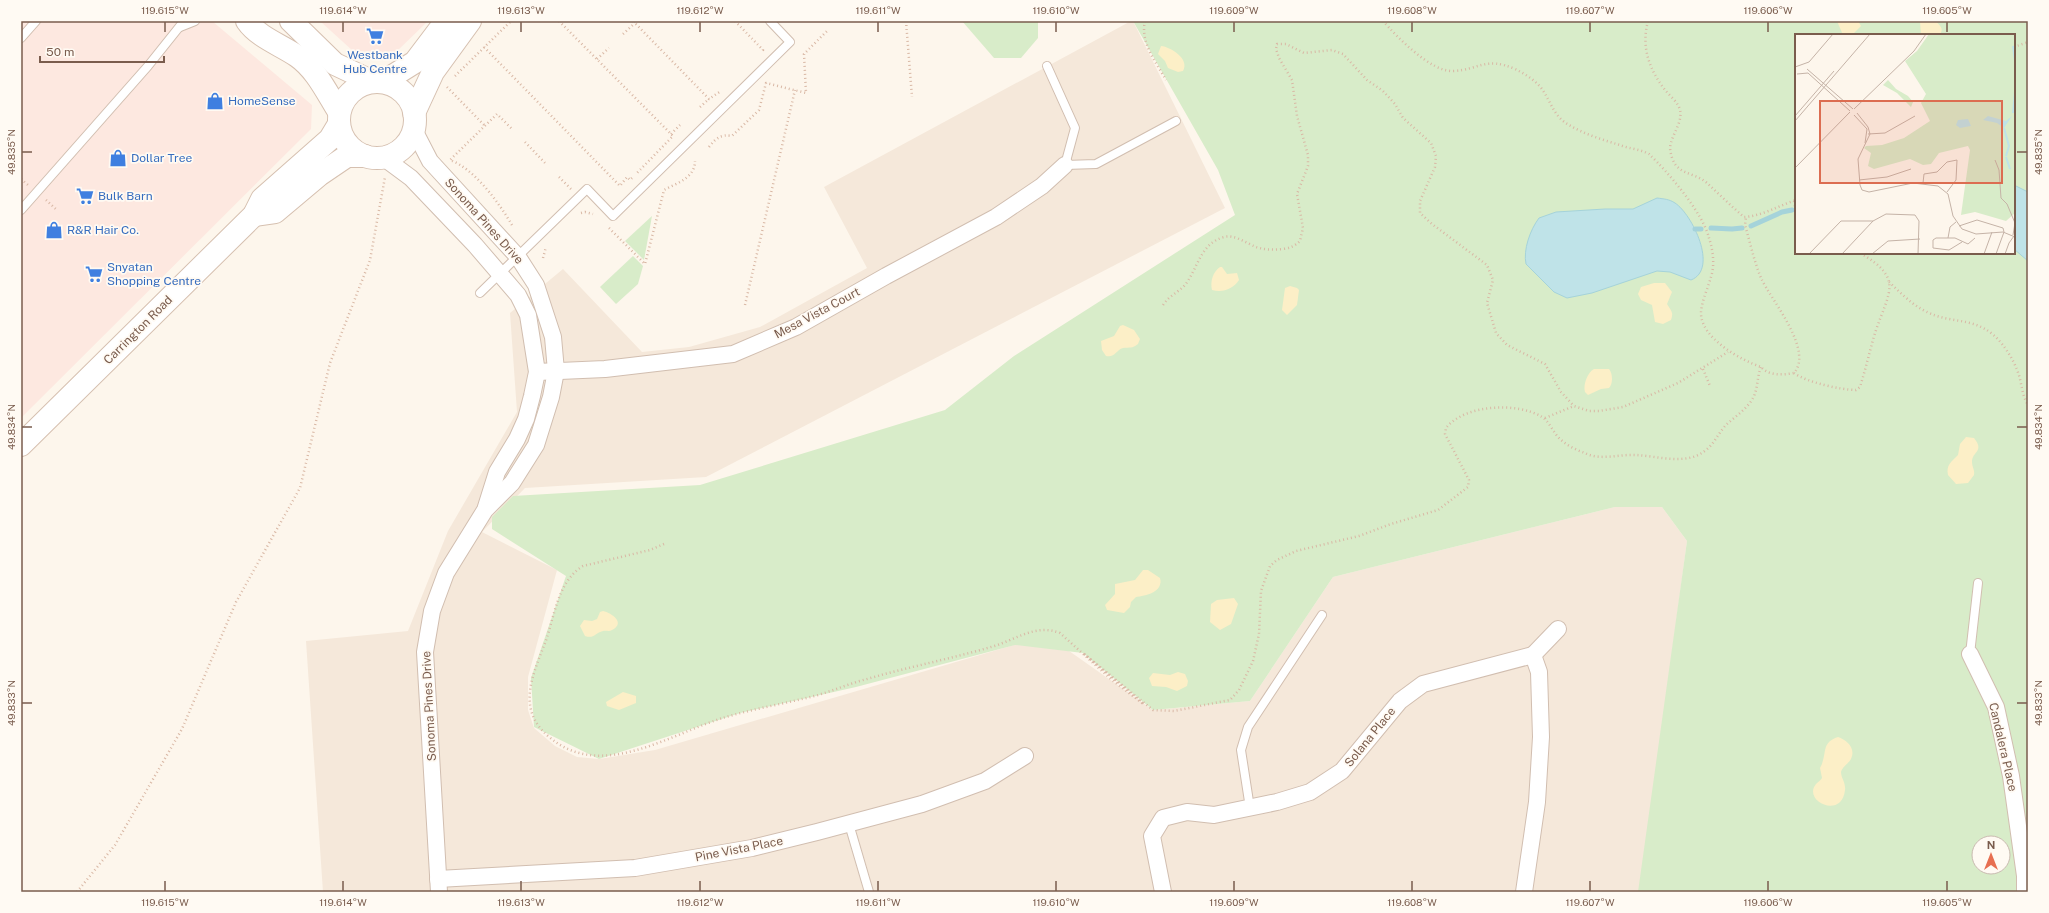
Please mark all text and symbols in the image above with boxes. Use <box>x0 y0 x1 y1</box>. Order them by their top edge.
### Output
text: 119.615°W <box>141 4 189 16</box>
text: 119.614°W <box>319 4 367 16</box>
text: 119.613°W <box>497 4 545 16</box>
text: 119.612°W <box>676 4 724 16</box>
text: 119.611°W <box>855 4 901 16</box>
text: 119.610°W <box>1032 4 1080 16</box>
text: 119.609°W <box>1209 4 1259 16</box>
text: 119.608°W <box>1387 4 1437 16</box>
text: 119.607°W <box>1566 4 1615 16</box>
text: 119.606°W <box>1743 4 1793 16</box>
text: 119.605°W <box>1922 4 1972 16</box>
supermarket icon: Westbank Hub Centre <box>365 26 385 46</box>
inset map <box>1795 34 2015 254</box>
scale bar <box>40 38 164 64</box>
text: 50 m <box>46 45 74 59</box>
place label: Westbank Hub Centre <box>343 48 407 76</box>
shop icon: HomeSense <box>205 91 225 111</box>
place label: HomeSense <box>228 94 296 108</box>
text: 49.835°N <box>5 129 17 175</box>
text: 49.835°N <box>2032 129 2044 175</box>
shop icon: Dollar Tree <box>108 148 128 168</box>
place label: Dollar Tree <box>131 151 193 165</box>
street label: Sonoma Pines Drive <box>442 175 526 267</box>
supermarket icon: Bulk Barn <box>75 186 95 206</box>
place label: Bulk Barn <box>98 189 153 203</box>
shop icon: R&R Hair Co. <box>44 220 64 240</box>
place label: R&R Hair Co. <box>67 223 139 237</box>
place label: Snyatan Shopping Centre <box>107 260 201 288</box>
supermarket icon: Snyatan Shopping Centre <box>84 264 104 284</box>
street label: Mesa Vista Court <box>772 284 863 341</box>
street label: Carrington Road <box>101 293 175 367</box>
text: 49.834°N <box>5 404 17 450</box>
text: 49.834°N <box>2032 404 2044 450</box>
street label: Sonoma Pines Drive <box>419 650 439 762</box>
text: 49.833°N <box>5 680 17 726</box>
text: 49.833°N <box>2032 680 2044 726</box>
street label: Candalera Place <box>1986 701 2020 793</box>
street label: Solana Place <box>1342 704 1398 770</box>
street label: Pine Vista Place <box>694 834 784 864</box>
north arrow <box>1971 835 2011 875</box>
text: N <box>1987 839 1995 851</box>
text: 119.615°W <box>141 896 189 908</box>
text: 119.614°W <box>319 896 367 908</box>
text: 119.613°W <box>497 896 545 908</box>
text: 119.612°W <box>676 896 724 908</box>
text: 119.611°W <box>855 896 901 908</box>
text: 119.610°W <box>1032 896 1080 908</box>
text: 119.609°W <box>1209 896 1259 908</box>
text: 119.608°W <box>1387 896 1437 908</box>
text: 119.607°W <box>1566 896 1615 908</box>
text: 119.606°W <box>1743 896 1793 908</box>
text: 119.605°W <box>1922 896 1972 908</box>

